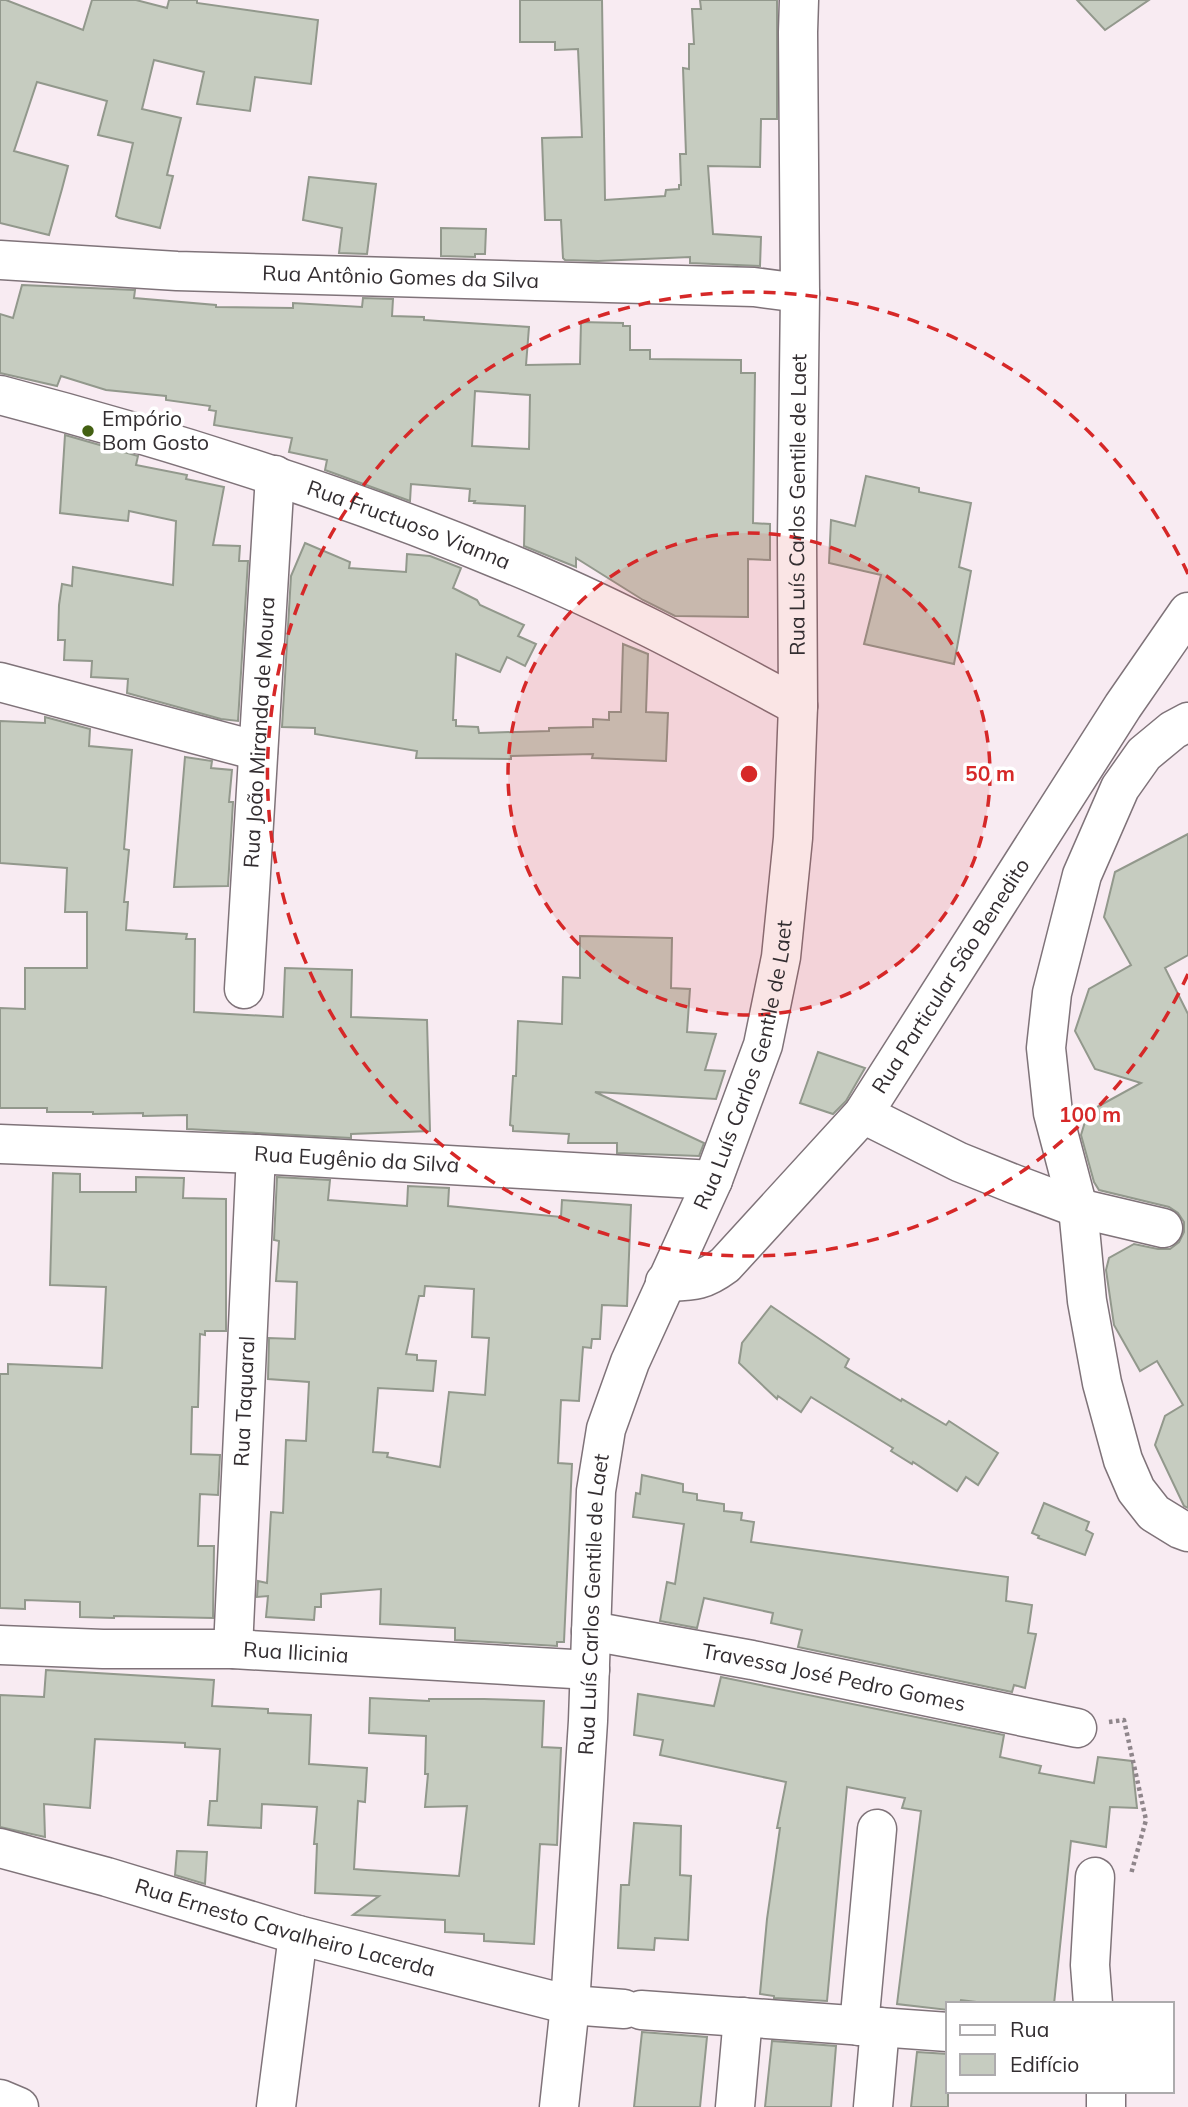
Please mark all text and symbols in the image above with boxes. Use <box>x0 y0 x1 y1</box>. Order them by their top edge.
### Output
street label: Rua Antônio Gomes da Silva <box>262 259 539 293</box>
street label: Rua Luís Carlos Gentile de Laet <box>783 354 811 656</box>
place label: Empório Bom Gosto <box>102 405 209 455</box>
marker: Empório Bom Gosto <box>80 423 96 439</box>
street label: Rua Fructuoso Vianna <box>304 474 515 574</box>
street label: Rua João Miranda de Moura <box>237 596 280 869</box>
text: 50 m <box>965 760 1015 786</box>
centre of rings <box>737 762 761 786</box>
street label: Rua Particular São Benedito <box>866 853 1035 1098</box>
street label: Rua Luís Carlos Gentile de Laet <box>687 919 797 1213</box>
text: 100 m <box>1059 1101 1121 1127</box>
street label: Rua Eugênio da Silva <box>253 1140 460 1178</box>
street label: Rua Taquaral <box>227 1335 260 1467</box>
street label: Rua Luís Carlos Gentile de Laet <box>572 1452 614 1756</box>
street label: Rua Ilicinia <box>242 1636 349 1668</box>
street label: Travessa José Pedro Gomes <box>700 1637 968 1716</box>
street label: Rua Ernesto Cavalheiro Lacerda <box>132 1872 438 1982</box>
legend <box>946 2002 1174 2093</box>
text: Rua <box>1010 2016 1049 2042</box>
text: Edifício <box>1010 2051 1079 2077</box>

